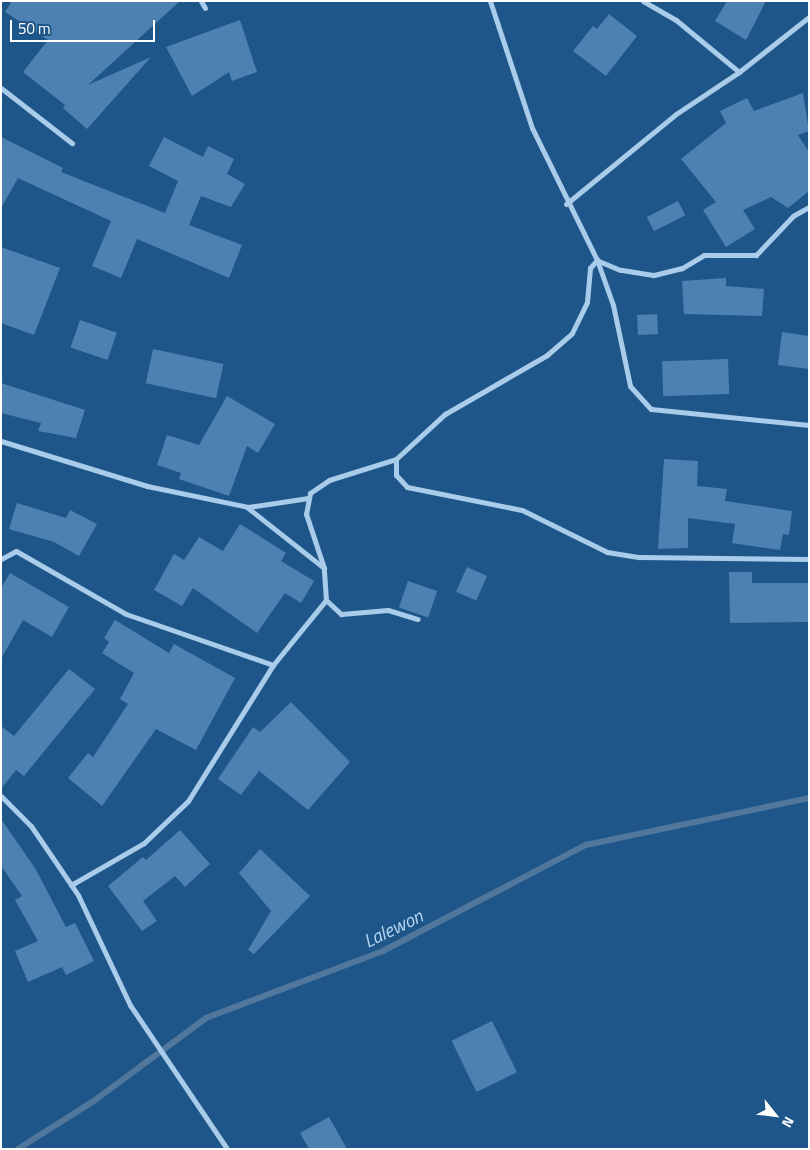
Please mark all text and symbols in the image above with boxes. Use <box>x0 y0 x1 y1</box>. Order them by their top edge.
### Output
scale bar <box>12 10 158 42</box>
text: 50 m <box>18 17 51 40</box>
water label: Lalewon <box>360 904 426 952</box>
north arrow <box>750 1090 800 1140</box>
text: N <box>777 1113 800 1132</box>

